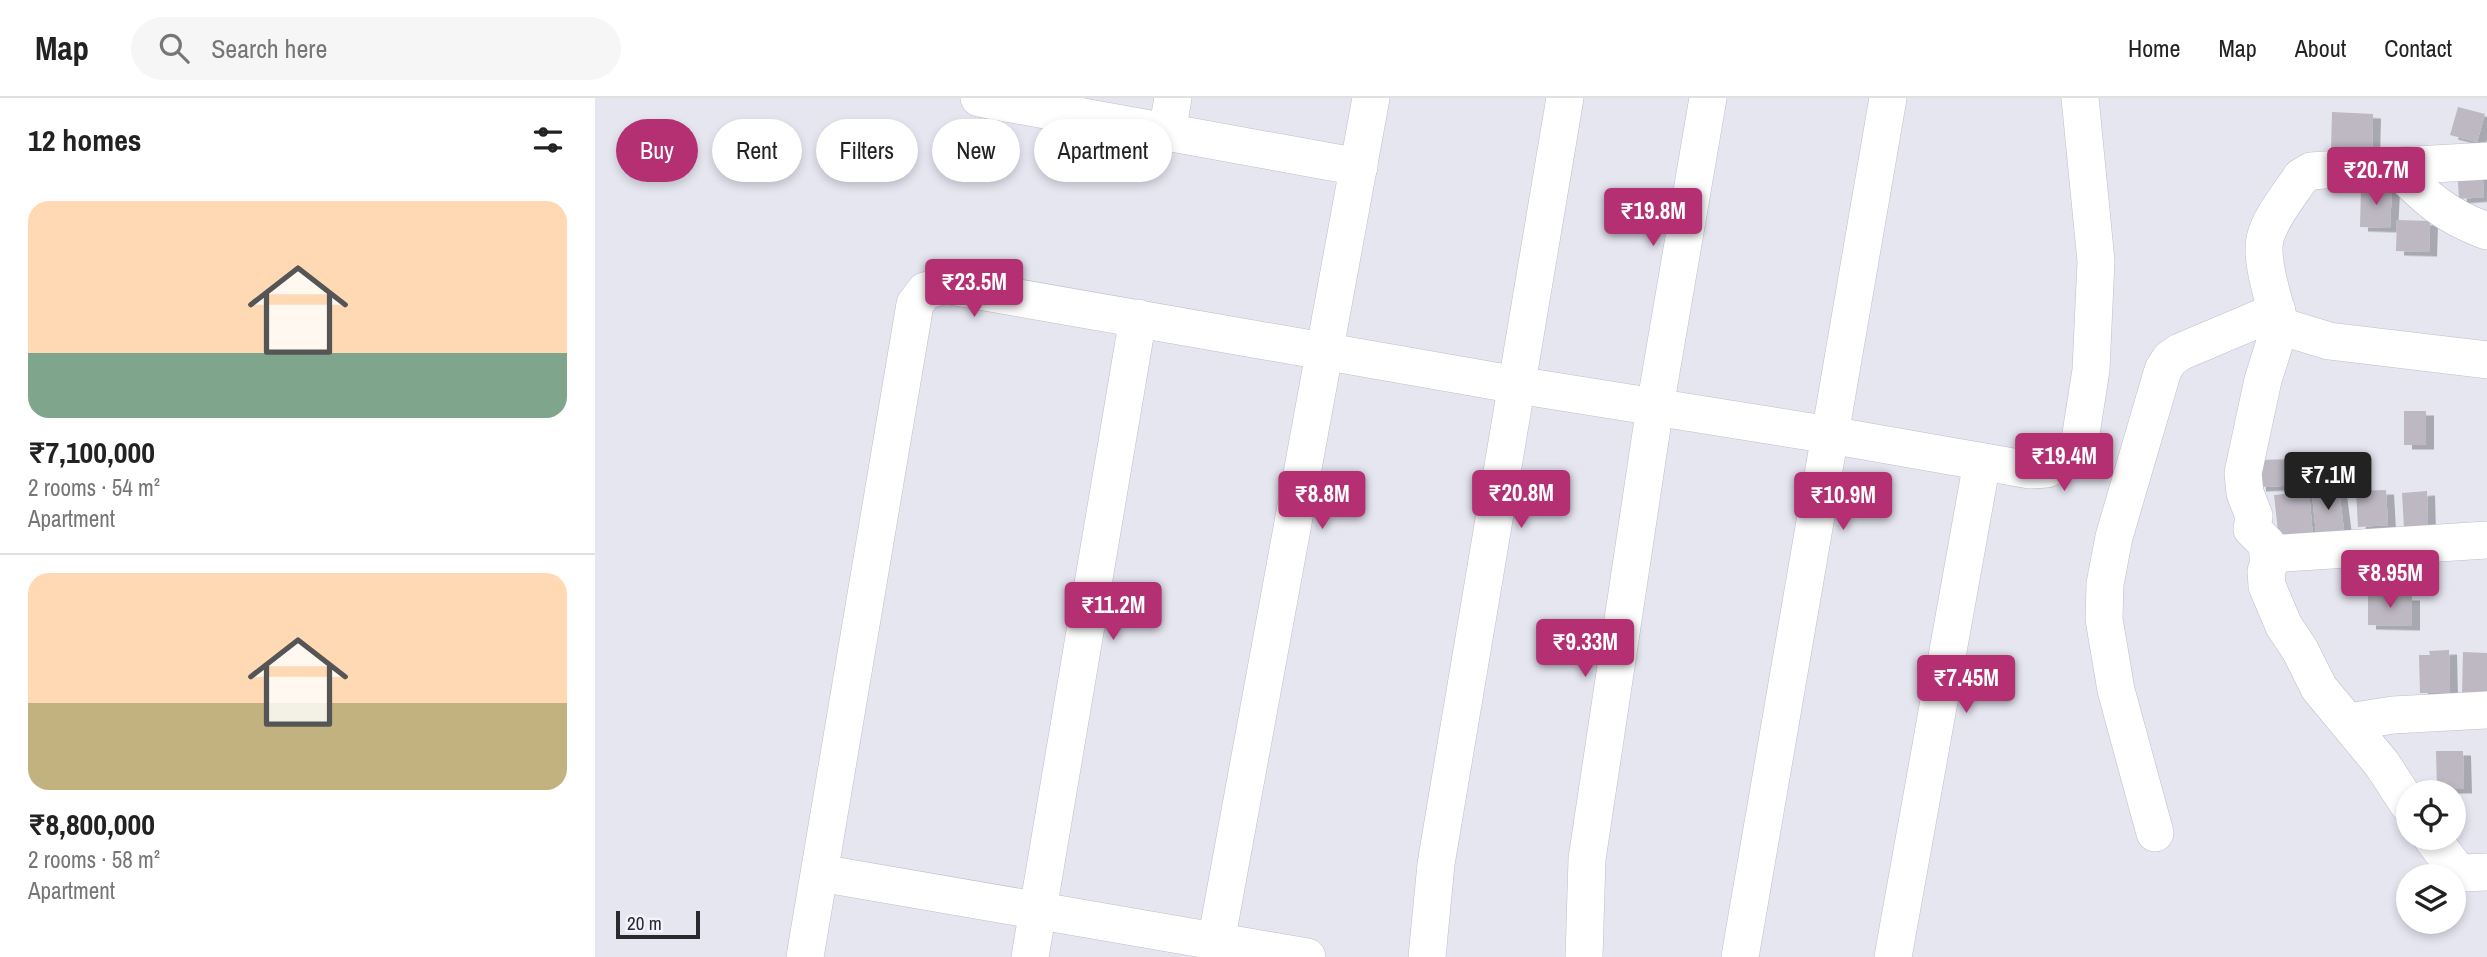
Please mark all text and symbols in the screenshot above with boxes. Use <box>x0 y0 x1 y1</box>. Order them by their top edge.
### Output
search box <box>131 17 621 80</box>
text: Map <box>35 26 89 70</box>
icon: search <box>155 29 193 67</box>
text: Search here <box>211 31 327 66</box>
text: Home <box>2128 32 2180 64</box>
text: Map <box>2218 32 2257 64</box>
text: About <box>2295 32 2346 64</box>
text: Contact <box>2384 32 2452 64</box>
chip: Buy <box>616 119 698 182</box>
chip: Rent <box>712 119 802 182</box>
chip: Filters <box>816 119 918 182</box>
chip: New <box>932 119 1020 182</box>
chip: Apartment <box>1034 119 1172 182</box>
text: 12 homes <box>28 120 142 160</box>
icon: filters <box>529 121 567 159</box>
pin: ₹20.7M <box>2319 148 2433 207</box>
text: ₹20.7M <box>2343 154 2409 185</box>
pin: ₹19.8M <box>1596 188 1710 248</box>
text: ₹19.8M <box>1620 195 1686 226</box>
icon: home <box>235 247 361 373</box>
pin: ₹23.5M <box>917 260 1031 319</box>
text: ₹23.5M <box>941 266 1007 297</box>
text: ₹7,100,000 <box>28 432 155 472</box>
pin: ₹19.4M <box>2007 434 2121 493</box>
text: ₹19.4M <box>2031 440 2097 471</box>
pin: ₹7.1M <box>2279 452 2377 512</box>
text: ₹7.1M <box>2300 459 2356 490</box>
pin: ₹20.8M <box>1464 470 1578 530</box>
text: 2 rooms · 54 m² <box>28 472 160 503</box>
pin: ₹8.8M <box>1273 472 1371 531</box>
pin: ₹10.9M <box>1786 472 1900 532</box>
text: ₹20.8M <box>1488 477 1554 508</box>
text: ₹8.8M <box>1294 478 1350 509</box>
text: ₹10.9M <box>1810 479 1876 510</box>
text: Apartment <box>28 503 115 534</box>
pin: ₹8.95M <box>2333 550 2447 610</box>
text: ₹8.95M <box>2357 557 2423 588</box>
pin: ₹11.2M <box>1056 582 1170 642</box>
text: ₹11.2M <box>1081 589 1145 620</box>
icon: home <box>235 619 361 745</box>
pin: ₹9.33M <box>1528 620 1642 679</box>
text: ₹9.33M <box>1552 626 1618 657</box>
pin: ₹7.45M <box>1909 656 2023 715</box>
text: ₹7.45M <box>1933 662 1999 693</box>
map controls <box>2396 780 2466 934</box>
button: locate <box>2396 780 2466 850</box>
text: ₹8,800,000 <box>28 804 155 844</box>
text: 2 rooms · 58 m² <box>28 844 160 875</box>
button: layers <box>2396 864 2466 934</box>
text: Apartment <box>28 875 115 906</box>
scale bar <box>616 908 700 940</box>
text: 20 m <box>627 910 662 936</box>

